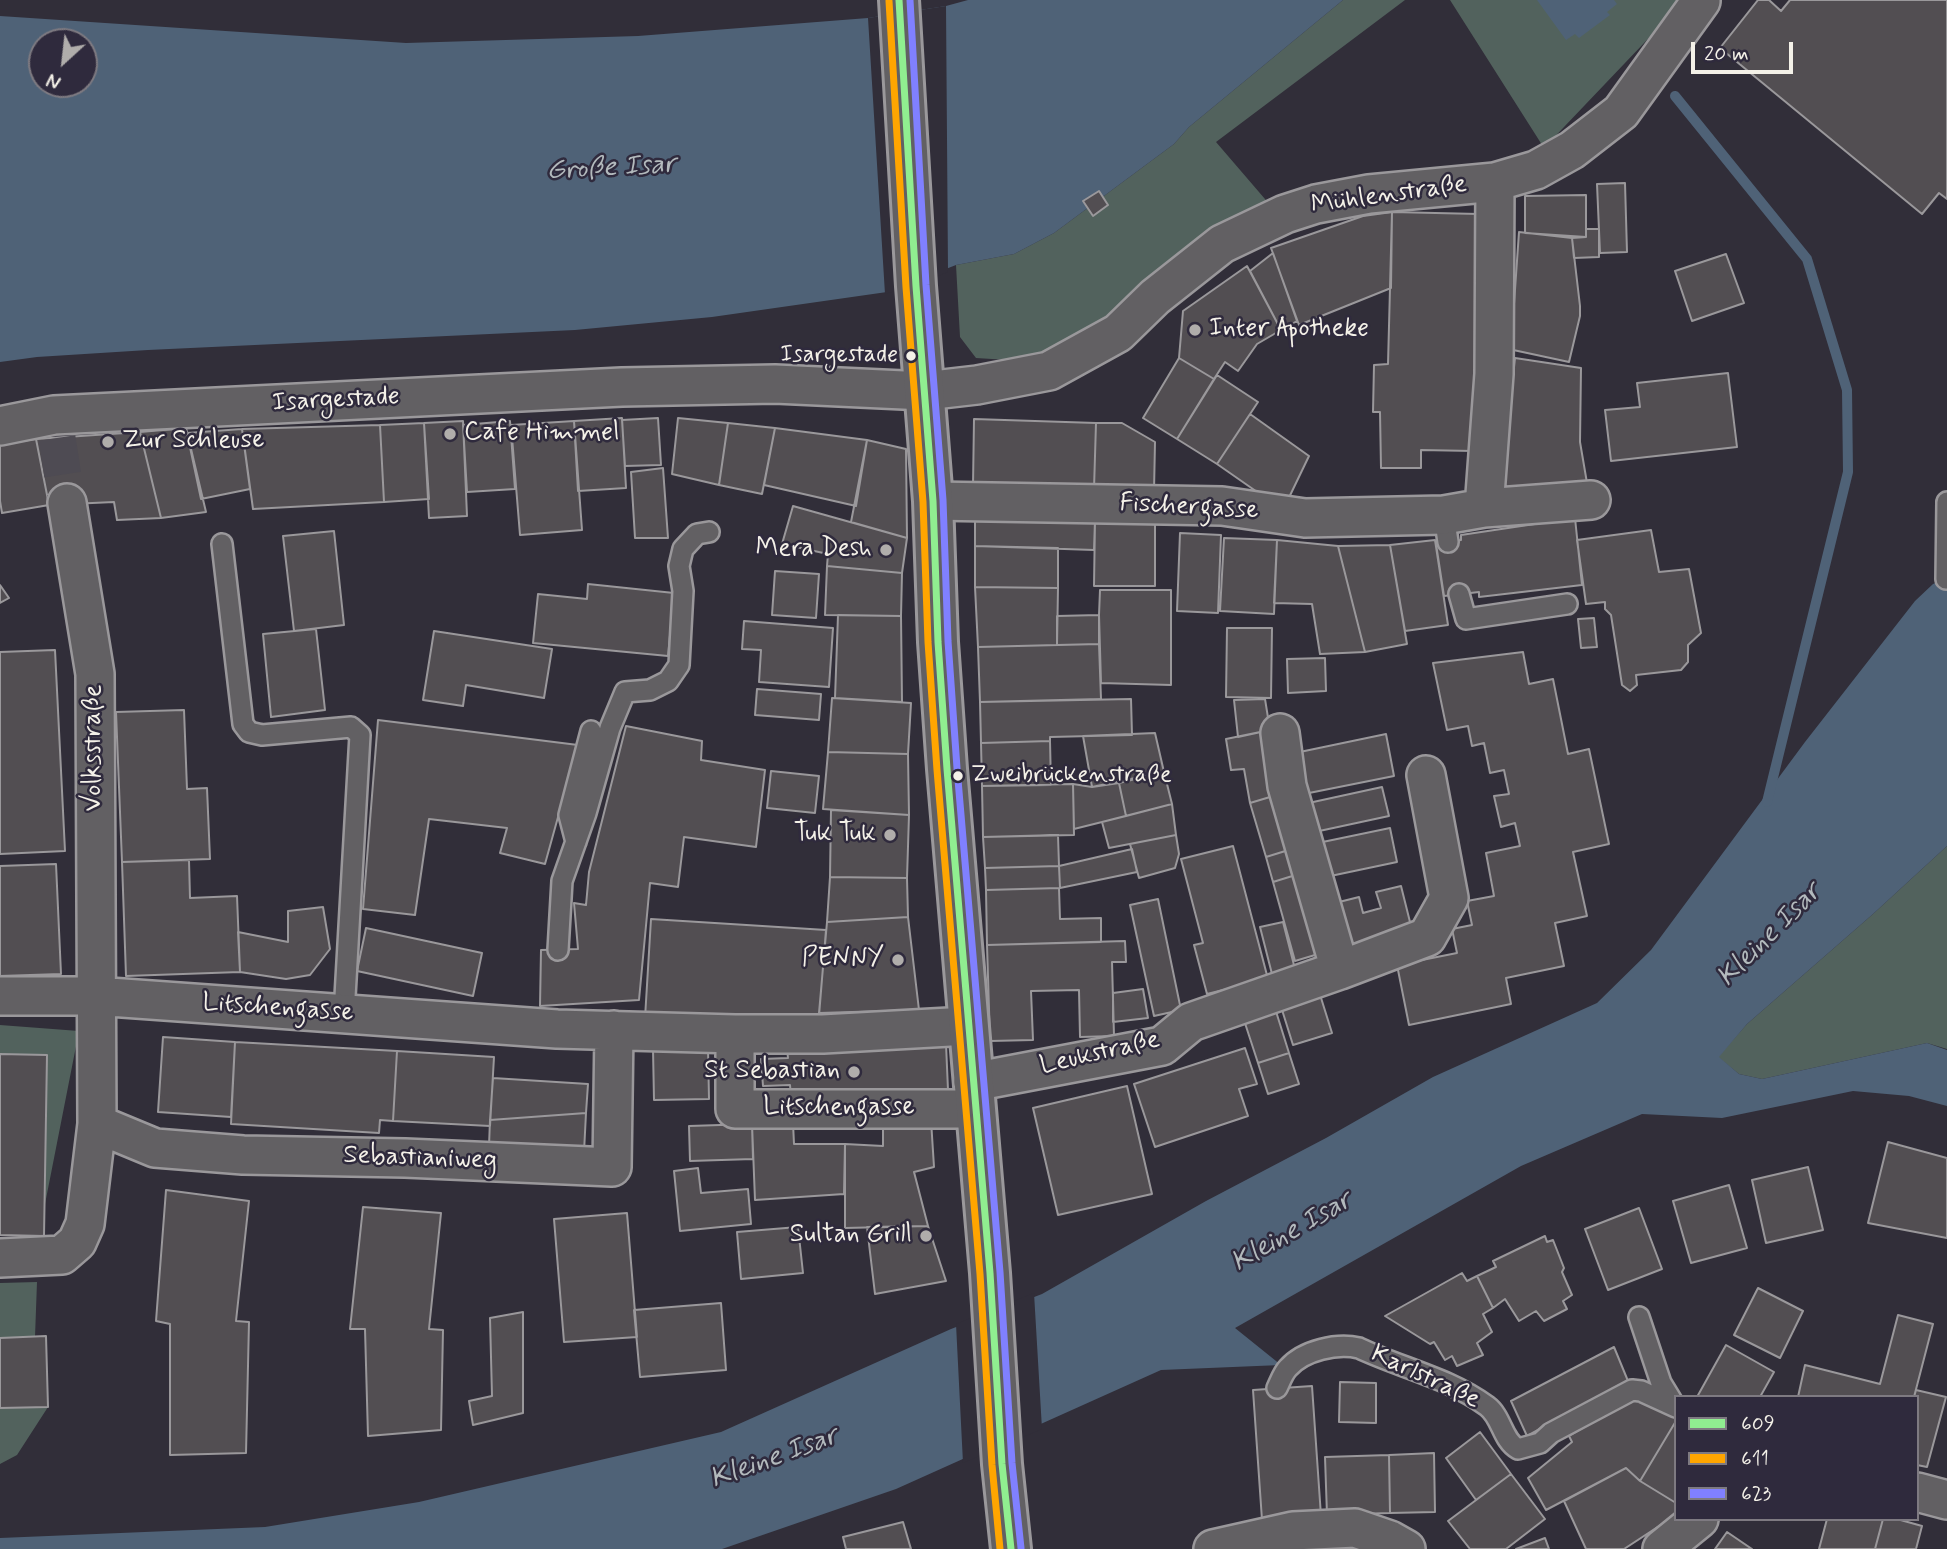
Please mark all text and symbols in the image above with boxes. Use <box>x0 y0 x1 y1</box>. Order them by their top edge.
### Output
north arrow <box>28 28 98 98</box>
scale bar <box>1695 28 1797 72</box>
text: 20 m <box>1704 40 1749 68</box>
text: N <box>43 66 65 94</box>
water label: Große Isar <box>546 149 676 189</box>
street label: Mühlenstraße <box>1309 170 1469 222</box>
place label: Inter Apotheke <box>1209 314 1369 346</box>
marker: Inter Apotheke <box>1187 322 1203 338</box>
place label: Isargestade <box>780 342 898 370</box>
marker: Isargestade <box>904 349 918 363</box>
street label: Isargestade <box>271 382 401 420</box>
place label: Cafe Himmel <box>464 418 620 450</box>
place label: Zur Schleuse <box>122 426 264 458</box>
marker: Cafe Himmel <box>442 426 458 442</box>
marker: Zur Schleuse <box>100 434 116 450</box>
street label: Fischergasse <box>1119 489 1259 527</box>
place label: Mera Desh <box>756 534 872 566</box>
marker: Mera Desh <box>878 542 894 558</box>
street label: Volksstraße <box>79 685 111 811</box>
place label: Zweibrückenstraße <box>971 762 1172 790</box>
marker: Zweibrückenstraße <box>951 769 965 783</box>
place label: Tuk Tuk <box>794 819 876 851</box>
marker: Tuk Tuk <box>882 827 898 843</box>
water label: Kleine Isar <box>1711 877 1829 995</box>
place label: PENNY <box>802 944 884 976</box>
marker: PENNY <box>890 952 906 968</box>
street label: Litschengasse <box>201 988 355 1030</box>
street label: Leukstraße <box>1037 1025 1163 1083</box>
place label: St Sebastian <box>704 1056 840 1088</box>
marker: St Sebastian <box>846 1064 862 1080</box>
street label: Litschengasse <box>763 1093 915 1125</box>
street label: Sebastianiweg <box>343 1141 497 1177</box>
water label: Kleine Isar <box>1226 1185 1358 1281</box>
place label: Sultan Grill <box>790 1220 912 1252</box>
marker: Sultan Grill <box>918 1228 934 1244</box>
street label: Karlstraße <box>1365 1339 1485 1417</box>
legend <box>1674 1395 1919 1521</box>
text: 609 <box>1741 1410 1775 1438</box>
water label: Kleine Isar <box>706 1420 842 1498</box>
text: 611 <box>1741 1445 1769 1473</box>
text: 623 <box>1741 1480 1771 1508</box>

